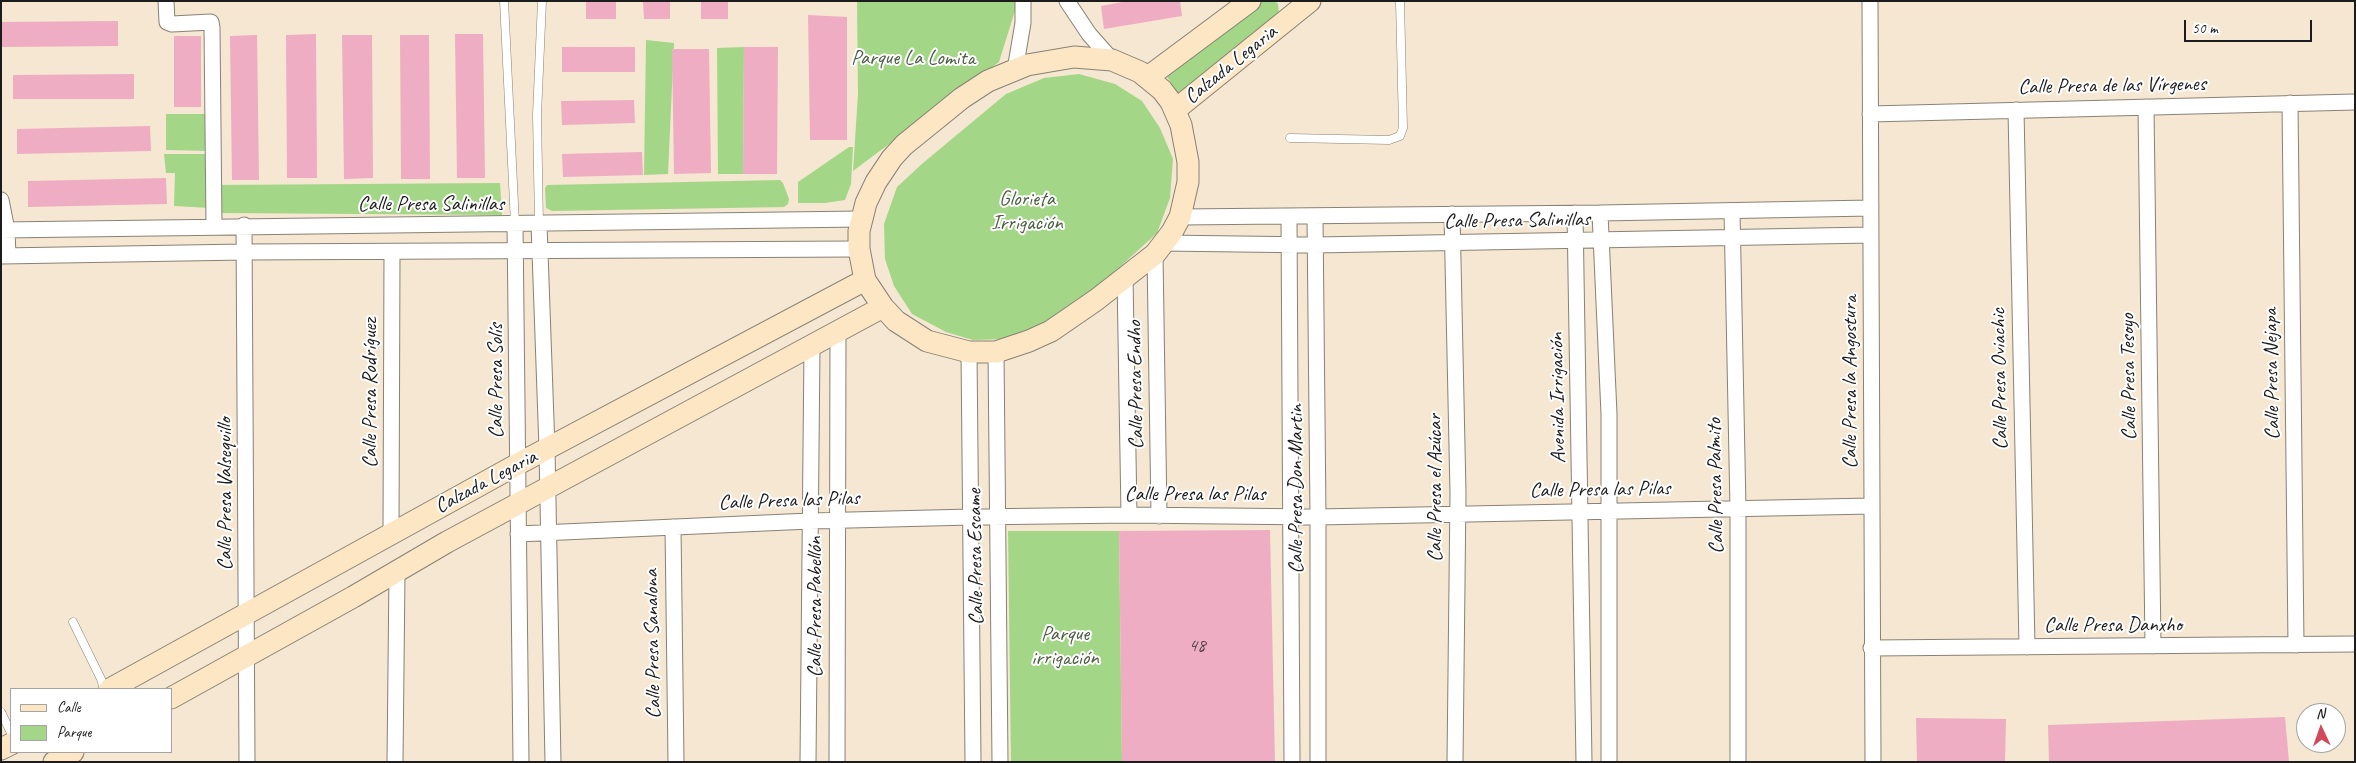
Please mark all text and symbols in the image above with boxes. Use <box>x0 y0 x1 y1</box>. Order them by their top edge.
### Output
scale bar <box>2186 10 2314 42</box>
text: 50 m <box>2192 19 2218 38</box>
street label: Calzada Legaria <box>1180 20 1282 110</box>
park label: Parque La Lomita <box>851 45 975 71</box>
street label: Calle Presa de las Vírgenes <box>2018 72 2206 100</box>
park label: Glorieta Irrigación <box>991 186 1063 236</box>
street label: Calle Presa Salinillas <box>358 191 504 217</box>
street label: Calle Presa Salinillas <box>1444 207 1590 235</box>
street label: Calle Presa la Angostura <box>1837 295 1863 469</box>
street label: Calle Presa Oviachic <box>1986 308 2014 450</box>
street label: Calle Presa Nejapa <box>2258 308 2286 440</box>
street label: Calle Presa Tesoyo <box>2115 313 2143 441</box>
street label: Calle Presa Rodríguez <box>357 318 383 468</box>
street label: Calle Presa Endho <box>1122 320 1150 450</box>
street label: Calle Presa Solís <box>483 324 509 438</box>
street label: Avenida Irrigación <box>1544 332 1572 464</box>
street label: Calle Presa Don Martin <box>1283 404 1309 574</box>
street label: Calle Presa el Azúcar <box>1422 414 1448 562</box>
street label: Calle Presa Valsequillo <box>212 418 238 570</box>
street label: Calle Presa Palmito <box>1702 418 1730 554</box>
street label: Calzada Legaria <box>431 445 541 519</box>
street label: Calle Presa las Pilas <box>1529 476 1671 504</box>
street label: Calle Presa las Pilas <box>1125 481 1265 507</box>
street label: Calle Presa las Pilas <box>718 486 860 516</box>
street label: Calle Presa Escame <box>962 489 990 625</box>
street label: Calle Presa Pabellón <box>802 537 828 677</box>
street label: Calle Presa Sanalona <box>639 569 667 719</box>
street label: Calle Presa Danxho <box>2044 612 2182 638</box>
park label: Parque irrigación <box>1031 621 1099 671</box>
house number: 48 <box>1188 635 1206 657</box>
legend <box>10 688 172 753</box>
text: Calle <box>57 698 81 717</box>
north arrow <box>2296 703 2346 753</box>
text: N <box>2315 705 2325 722</box>
text: Parque <box>57 723 91 742</box>

